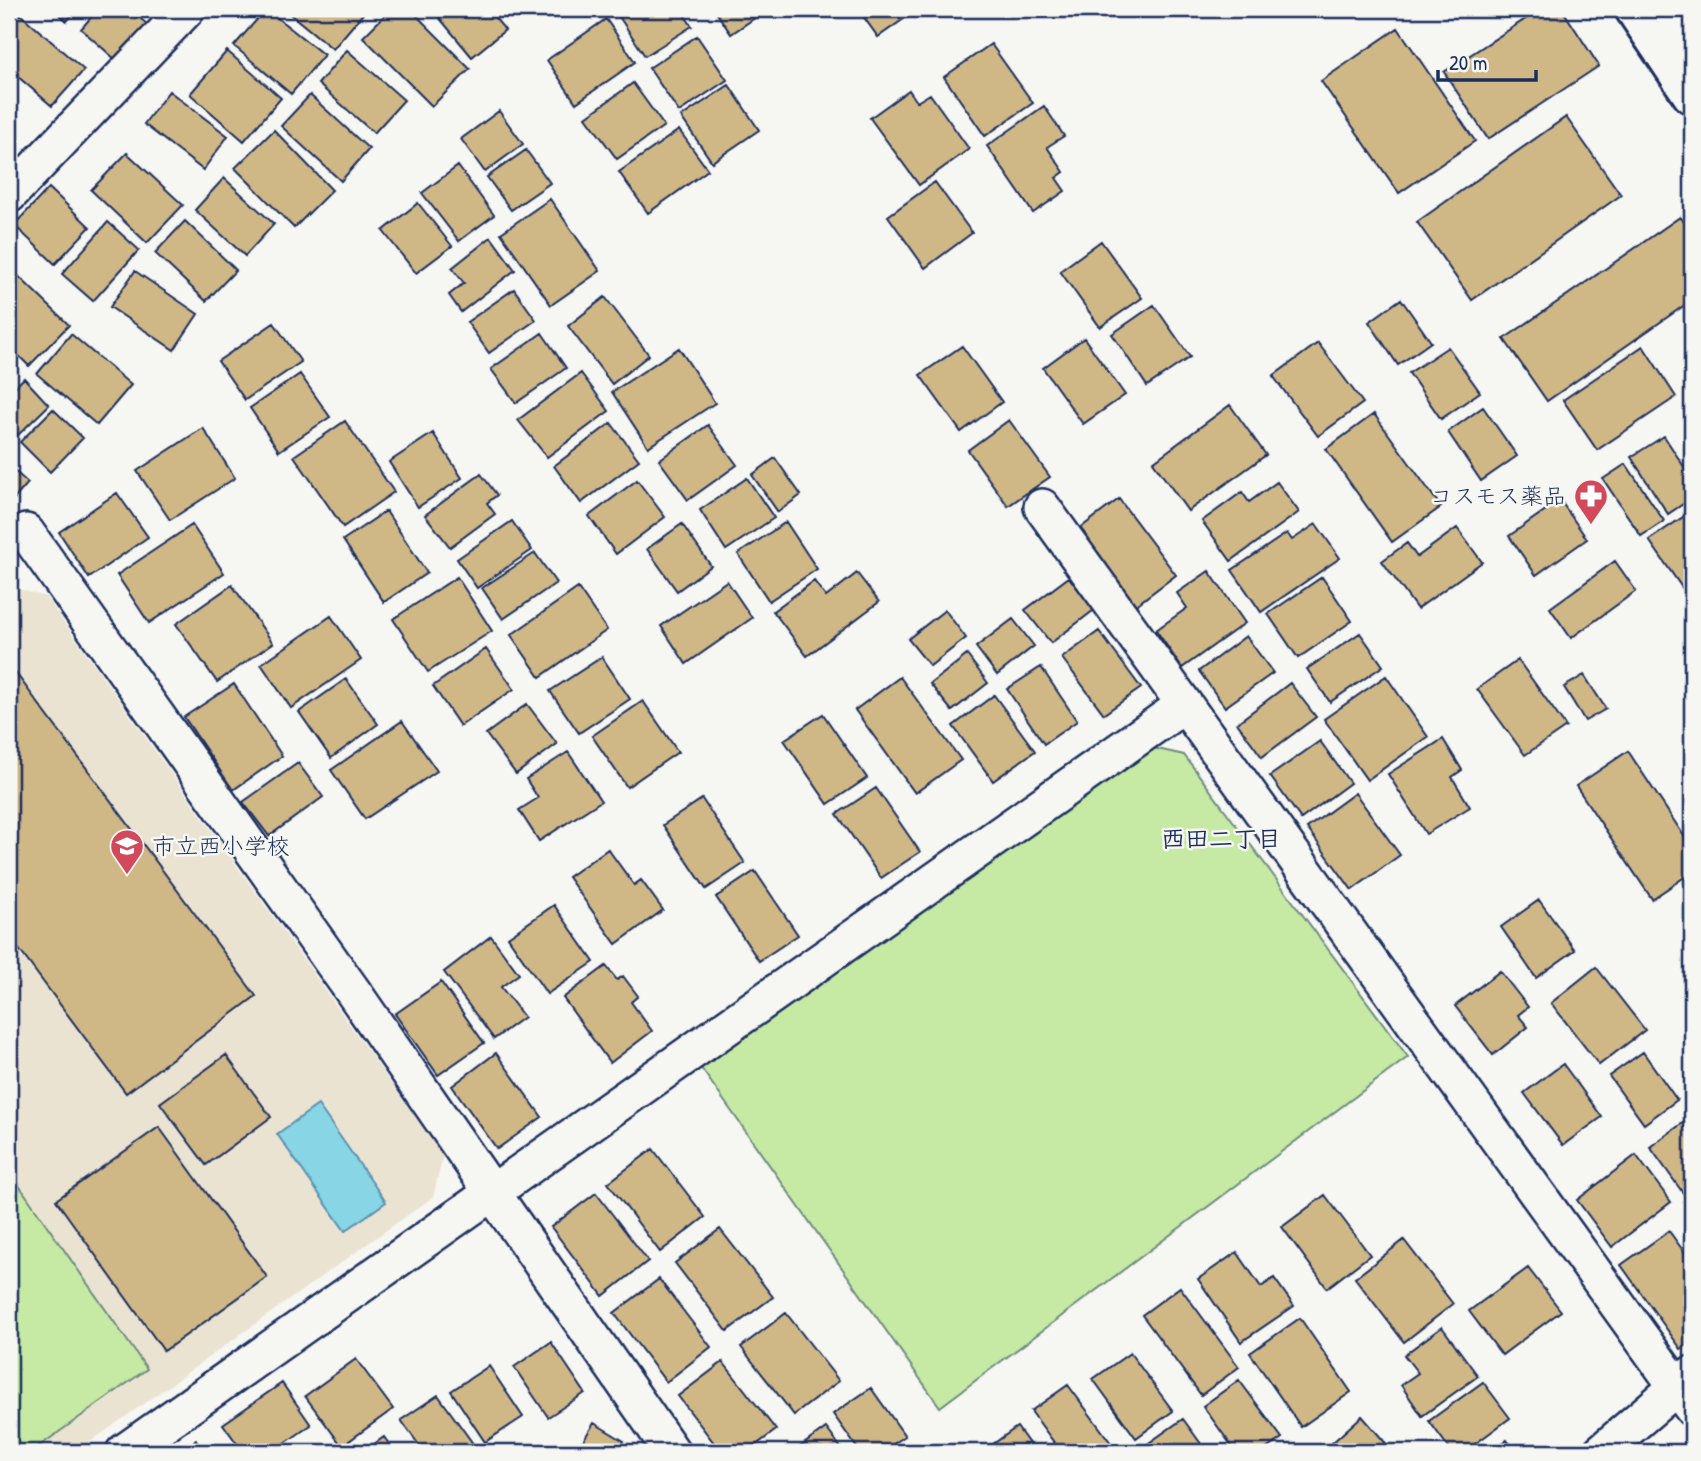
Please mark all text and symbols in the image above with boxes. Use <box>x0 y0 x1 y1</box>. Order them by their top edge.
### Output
scale bar <box>1438 38 1536 82</box>
text: 20 m <box>1449 48 1487 77</box>
pharmacy icon: コスモス薬品 <box>1572 477 1610 526</box>
place label: コスモス薬品 <box>1429 480 1566 511</box>
district label: 西田二丁目 <box>1161 822 1281 854</box>
school or university icon: 市立西小学校 <box>108 827 146 876</box>
place label: 市立西小学校 <box>152 830 290 861</box>

